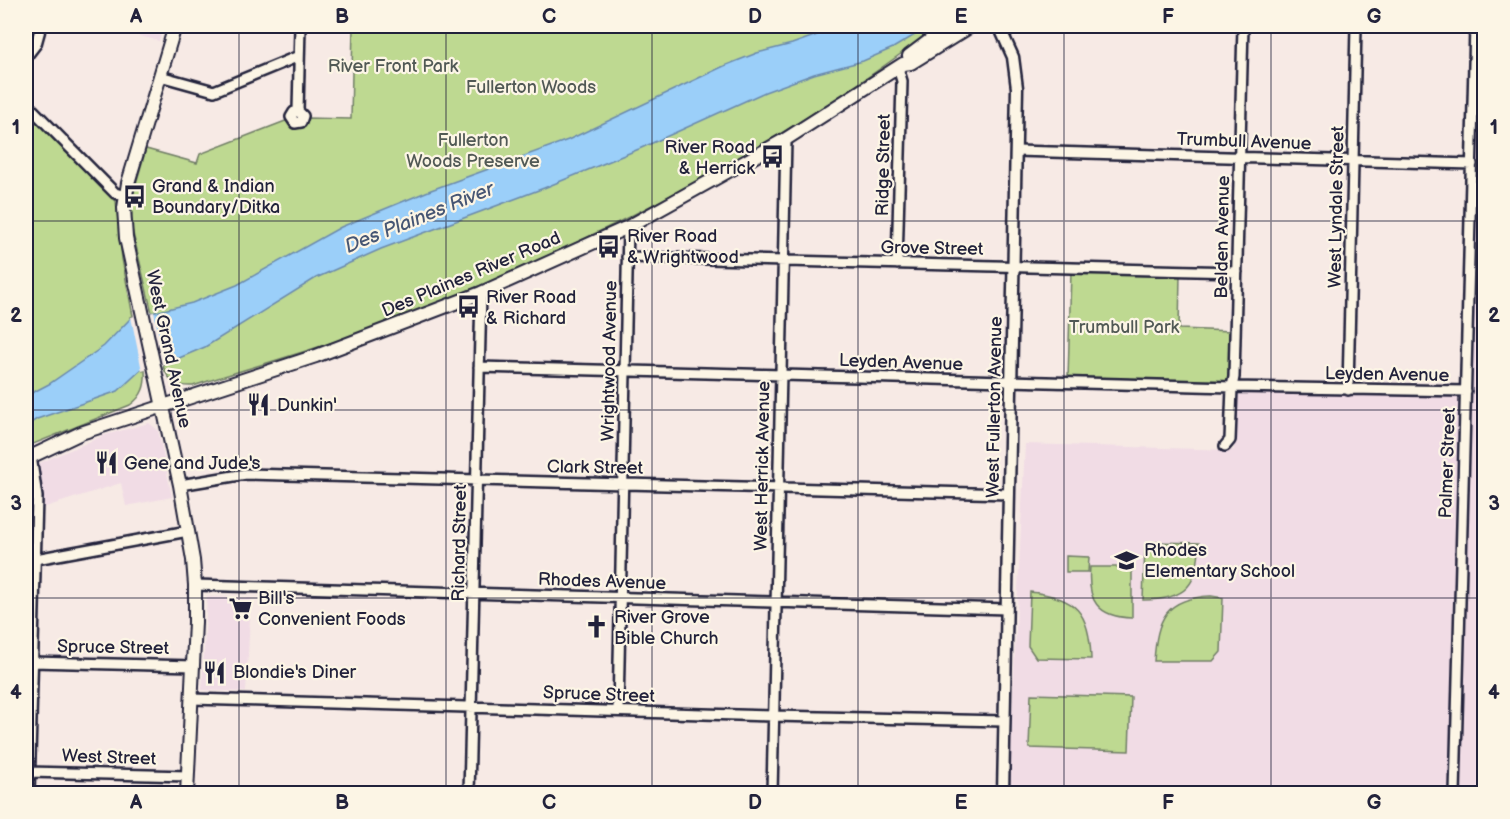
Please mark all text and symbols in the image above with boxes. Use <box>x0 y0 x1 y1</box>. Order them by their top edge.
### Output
text: A <box>129 5 143 29</box>
text: B <box>335 5 349 29</box>
text: C <box>542 5 556 29</box>
text: D <box>748 5 762 29</box>
text: E <box>955 5 968 29</box>
text: F <box>1162 5 1174 29</box>
text: G <box>1367 5 1382 29</box>
park label: River Front Park <box>328 56 458 77</box>
park label: Fullerton Woods <box>466 77 596 98</box>
street label: Ridge Street <box>872 113 895 216</box>
text: 1 <box>12 116 20 140</box>
text: 1 <box>1490 116 1498 140</box>
street label: West Lyndale Street <box>1325 125 1348 288</box>
street label: Trumbull Avenue <box>1176 129 1312 154</box>
park label: Fullerton Woods Preserve <box>406 130 540 172</box>
place label: River Road & Herrick <box>665 137 755 179</box>
bus stop icon: River Road & Herrick <box>760 144 786 170</box>
street label: Belden Avenue <box>1211 175 1234 299</box>
place label: Grand & Indian Boundary/Ditka <box>152 176 280 218</box>
water label: Des Plaines River <box>341 176 499 259</box>
bus stop icon: Grand & Indian Boundary/Ditka <box>121 183 147 209</box>
place label: River Road & Wrightwood <box>627 226 739 268</box>
street label: Des Plaines River Road <box>379 227 564 322</box>
bus stop icon: River Road & Wrightwood <box>596 233 622 259</box>
street label: Grove Street <box>880 237 984 260</box>
street label: West Grand Avenue <box>142 268 196 430</box>
street label: Wrightwood Avenue <box>598 280 621 442</box>
place label: River Road & Richard <box>486 287 576 329</box>
bus stop icon: River Road & Richard <box>455 294 481 320</box>
text: 2 <box>10 304 22 328</box>
text: 2 <box>1488 304 1500 328</box>
street label: West Fullerton Avenue <box>982 316 1007 498</box>
park label: Trumbull Park <box>1069 317 1179 338</box>
street label: Leyden Avenue <box>838 350 964 375</box>
street label: Leyden Avenue <box>1325 363 1450 386</box>
street label: West Herrick Avenue <box>751 380 774 551</box>
restaurant icon: Dunkin' <box>246 392 272 418</box>
place label: Dunkin' <box>277 395 337 416</box>
street label: Palmer Street <box>1435 407 1460 519</box>
restaurant icon: Gene and Jude's <box>93 450 119 476</box>
place label: Gene and Jude's <box>124 453 261 474</box>
street label: Clark Street <box>547 456 644 479</box>
street label: Richard Street <box>448 484 471 602</box>
text: 3 <box>10 492 22 516</box>
text: 3 <box>1488 492 1500 516</box>
place label: Rhodes Elementary School <box>1144 540 1295 582</box>
school or university icon: Rhodes Elementary School <box>1113 547 1139 573</box>
street label: Rhodes Avenue <box>538 569 667 594</box>
place label: Bill's Convenient Foods <box>258 588 406 630</box>
supermarket icon: Bill's Convenient Foods <box>227 595 253 621</box>
place label: River Grove Bible Church <box>614 607 718 649</box>
church icon: River Grove Bible Church <box>583 614 609 640</box>
street label: Spruce Street <box>57 636 170 659</box>
restaurant icon: Blondie's Diner <box>202 659 228 685</box>
place label: Blondie's Diner <box>233 662 357 683</box>
text: 4 <box>10 681 22 705</box>
text: 4 <box>1488 681 1500 705</box>
street label: Spruce Street <box>543 682 656 707</box>
street label: West Street <box>61 745 157 770</box>
text: A <box>129 791 143 815</box>
text: B <box>335 791 349 815</box>
text: C <box>542 791 556 815</box>
text: D <box>748 791 762 815</box>
text: E <box>955 791 968 815</box>
text: F <box>1162 791 1174 815</box>
text: G <box>1367 791 1382 815</box>

